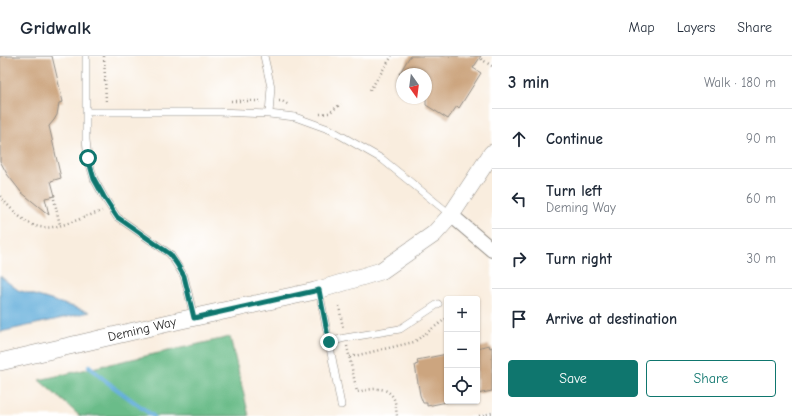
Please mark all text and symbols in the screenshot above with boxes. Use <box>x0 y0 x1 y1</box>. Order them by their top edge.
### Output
text: Gridwalk <box>20 17 91 39</box>
text: Map <box>628 19 655 36</box>
text: Layers <box>677 19 715 36</box>
text: Share <box>737 19 772 36</box>
north arrow <box>396 68 432 104</box>
text: 3 min <box>508 73 549 92</box>
text: Walk · 180 m <box>704 75 776 90</box>
icon: ahead <box>508 128 530 150</box>
text: Continue <box>546 130 603 148</box>
text: 90 m <box>746 131 776 146</box>
route start <box>79 149 97 167</box>
text: Turn left <box>546 182 602 200</box>
icon: left <box>508 188 530 210</box>
text: 60 m <box>746 191 776 206</box>
text: Deming Way <box>546 200 616 215</box>
icon: right <box>508 248 530 270</box>
text: Turn right <box>546 250 612 268</box>
text: 30 m <box>746 251 776 266</box>
map controls <box>444 296 480 404</box>
button: + <box>444 296 480 332</box>
icon: arrive <box>508 308 530 330</box>
text: Arrive at destination <box>546 310 677 328</box>
street label: Deming Way <box>106 314 178 344</box>
button: − <box>444 332 480 368</box>
route end <box>320 333 338 351</box>
button: Save <box>508 360 638 397</box>
button: Share <box>646 360 776 397</box>
button: locate <box>444 368 480 404</box>

